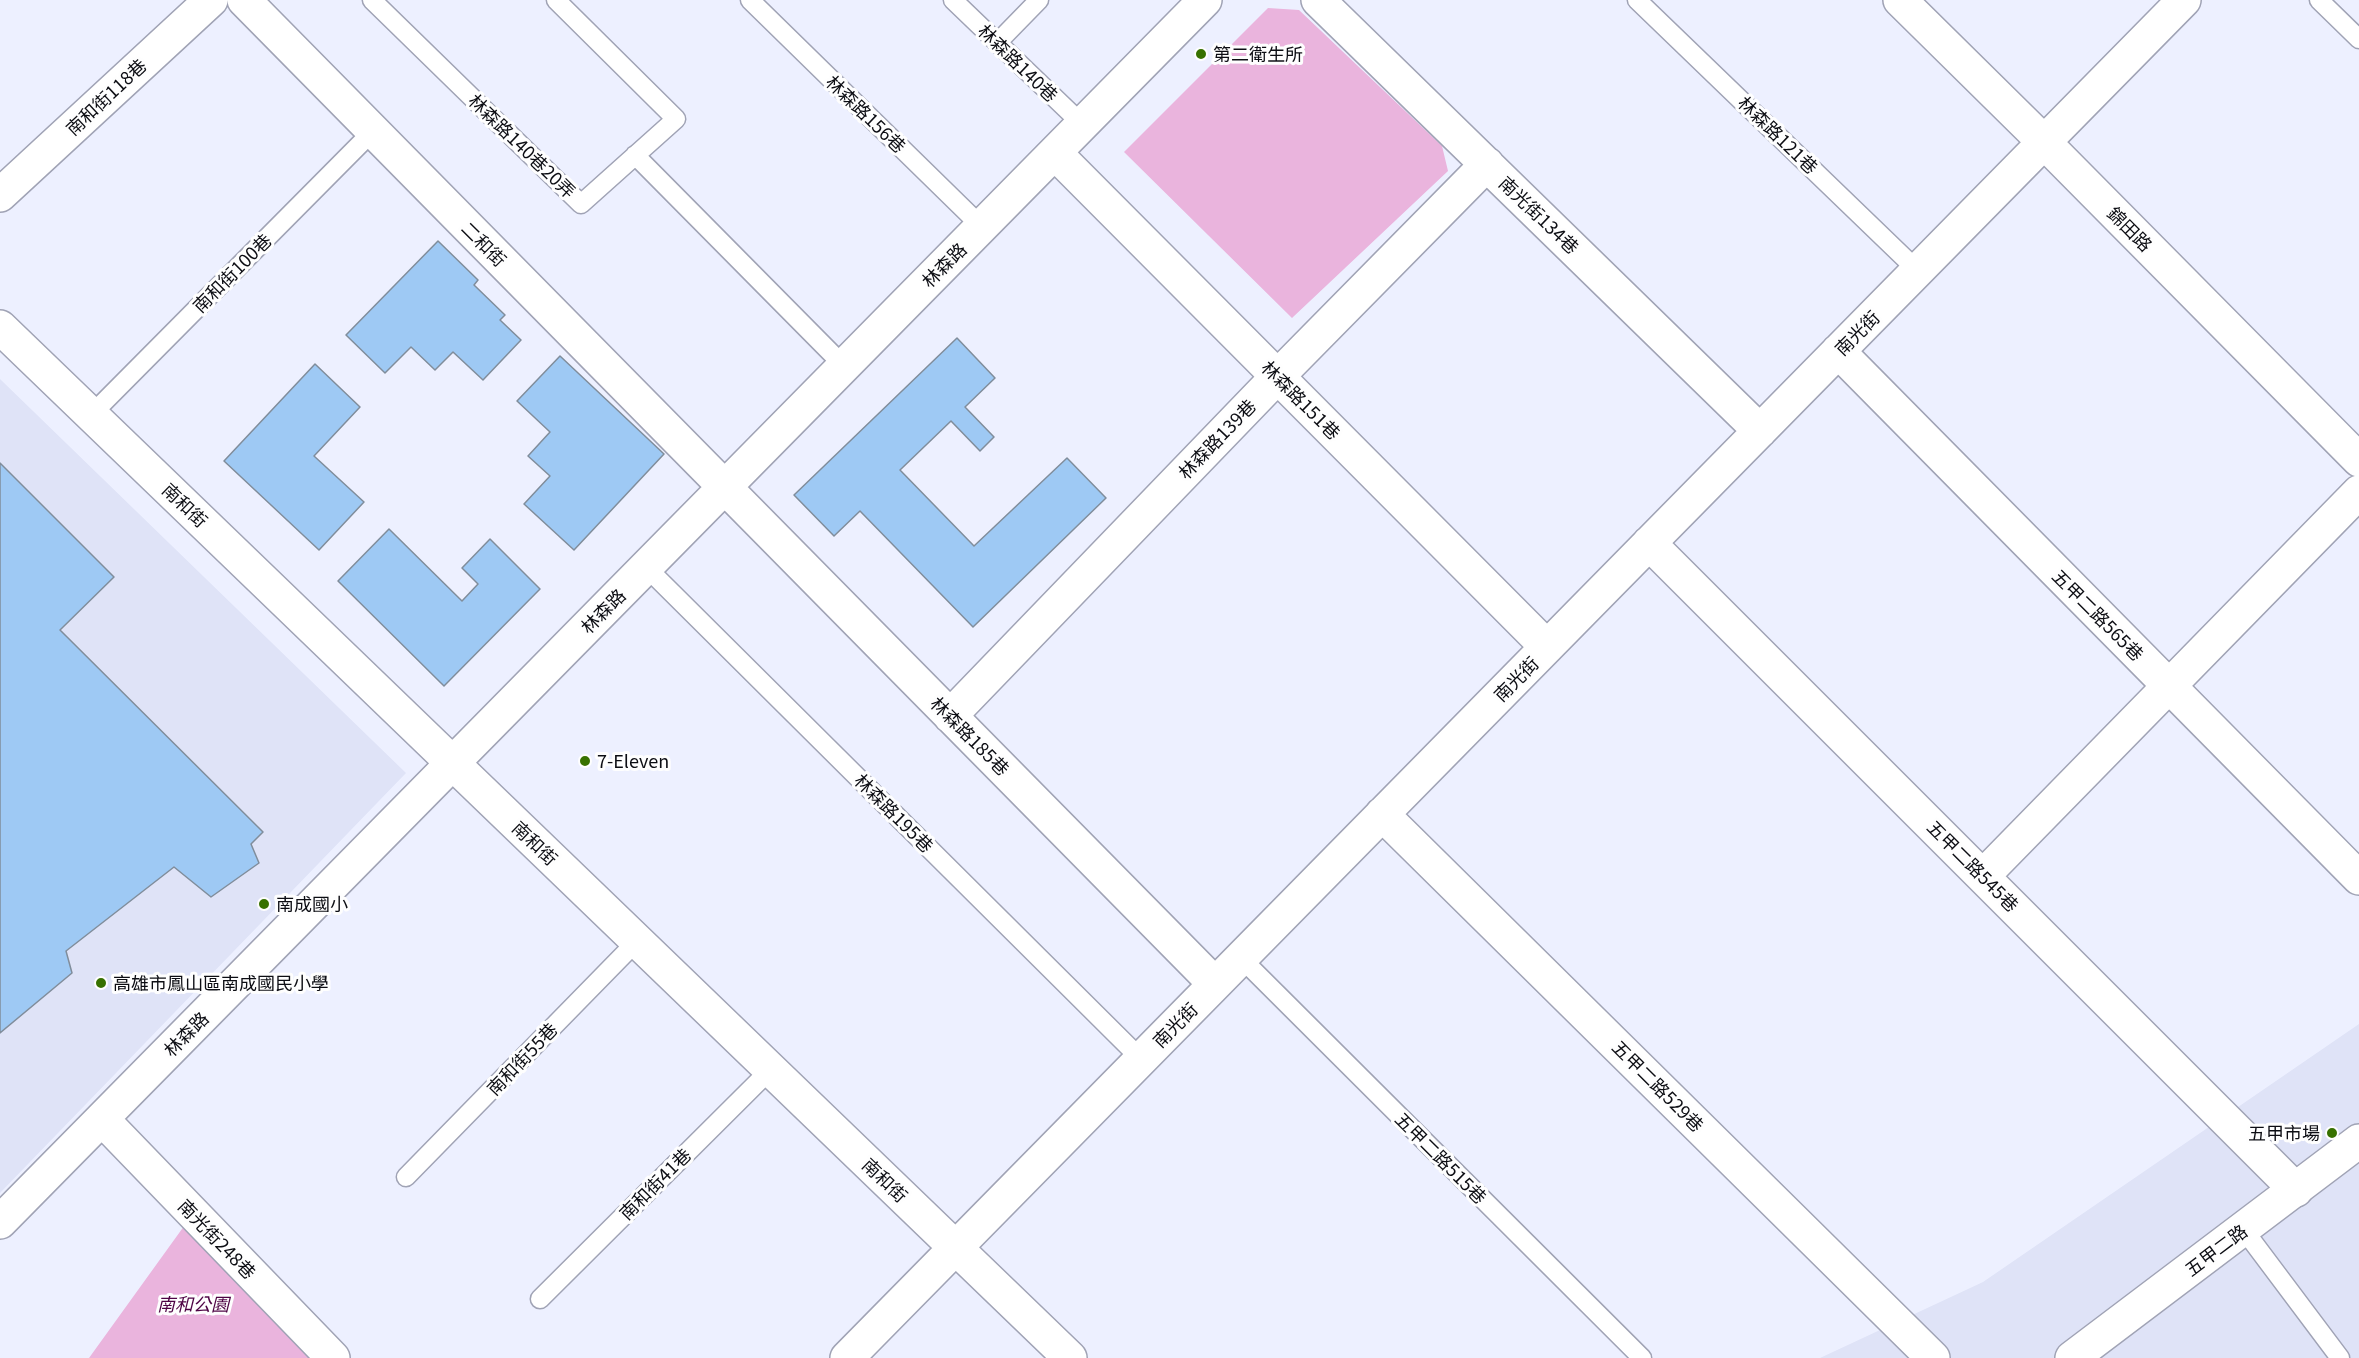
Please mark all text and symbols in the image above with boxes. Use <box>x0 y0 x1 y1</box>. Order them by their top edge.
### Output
street label: 林森路140巷 <box>974 20 1062 106</box>
place label: 第二衛生所 <box>1213 43 1303 65</box>
marker: 第二衛生所 <box>1194 47 1208 61</box>
street label: 南和街118巷 <box>61 54 151 140</box>
street label: 林森路156巷 <box>822 71 910 157</box>
street label: 林森路140巷20弄 <box>464 90 580 202</box>
street label: 林森路121巷 <box>1734 92 1822 178</box>
street label: 南光街134巷 <box>1495 172 1583 258</box>
street label: 錦田路 <box>2103 202 2157 256</box>
street label: 二和街 <box>457 217 511 271</box>
street label: 南和街100巷 <box>188 229 276 317</box>
street label: 林森路 <box>917 238 971 292</box>
street label: 南光街 <box>1830 306 1884 360</box>
street label: 林森路151巷 <box>1257 356 1345 444</box>
street label: 林森路139巷 <box>1174 395 1260 483</box>
street label: 南和街 <box>158 478 212 532</box>
street label: 五甲二路565巷 <box>2048 565 2148 665</box>
street label: 林森路 <box>576 584 630 638</box>
street label: 南光街 <box>1489 652 1543 706</box>
street label: 林森路185巷 <box>926 692 1014 780</box>
place label: 7-Eleven <box>597 750 669 772</box>
marker: 7-Eleven <box>578 754 592 768</box>
street label: 林森路195巷 <box>850 769 938 857</box>
street label: 南和街 <box>508 816 562 870</box>
street label: 五甲二路545巷 <box>1923 816 2023 916</box>
place label: 南成國小 <box>276 893 348 915</box>
marker: 南成國小 <box>257 897 271 911</box>
place label: 高雄市鳳山區南成國民小學 <box>113 972 329 994</box>
marker: 高雄市鳳山區南成國民小學 <box>94 976 108 990</box>
street label: 南光街 <box>1148 998 1202 1052</box>
street label: 林森路 <box>159 1007 213 1061</box>
street label: 南和街55巷 <box>482 1018 562 1100</box>
street label: 五甲二路529巷 <box>1608 1036 1708 1136</box>
street label: 五甲二路515巷 <box>1391 1108 1491 1208</box>
place label: 五甲市場 <box>2248 1122 2320 1144</box>
marker: 五甲市場 <box>2325 1126 2339 1140</box>
street label: 南和街41巷 <box>615 1144 695 1224</box>
street label: 南和街 <box>858 1153 912 1207</box>
street label: 南光街248巷 <box>174 1195 260 1283</box>
street label: 五甲二路 <box>2181 1220 2251 1280</box>
park label: 南和公園 <box>157 1293 229 1315</box>

